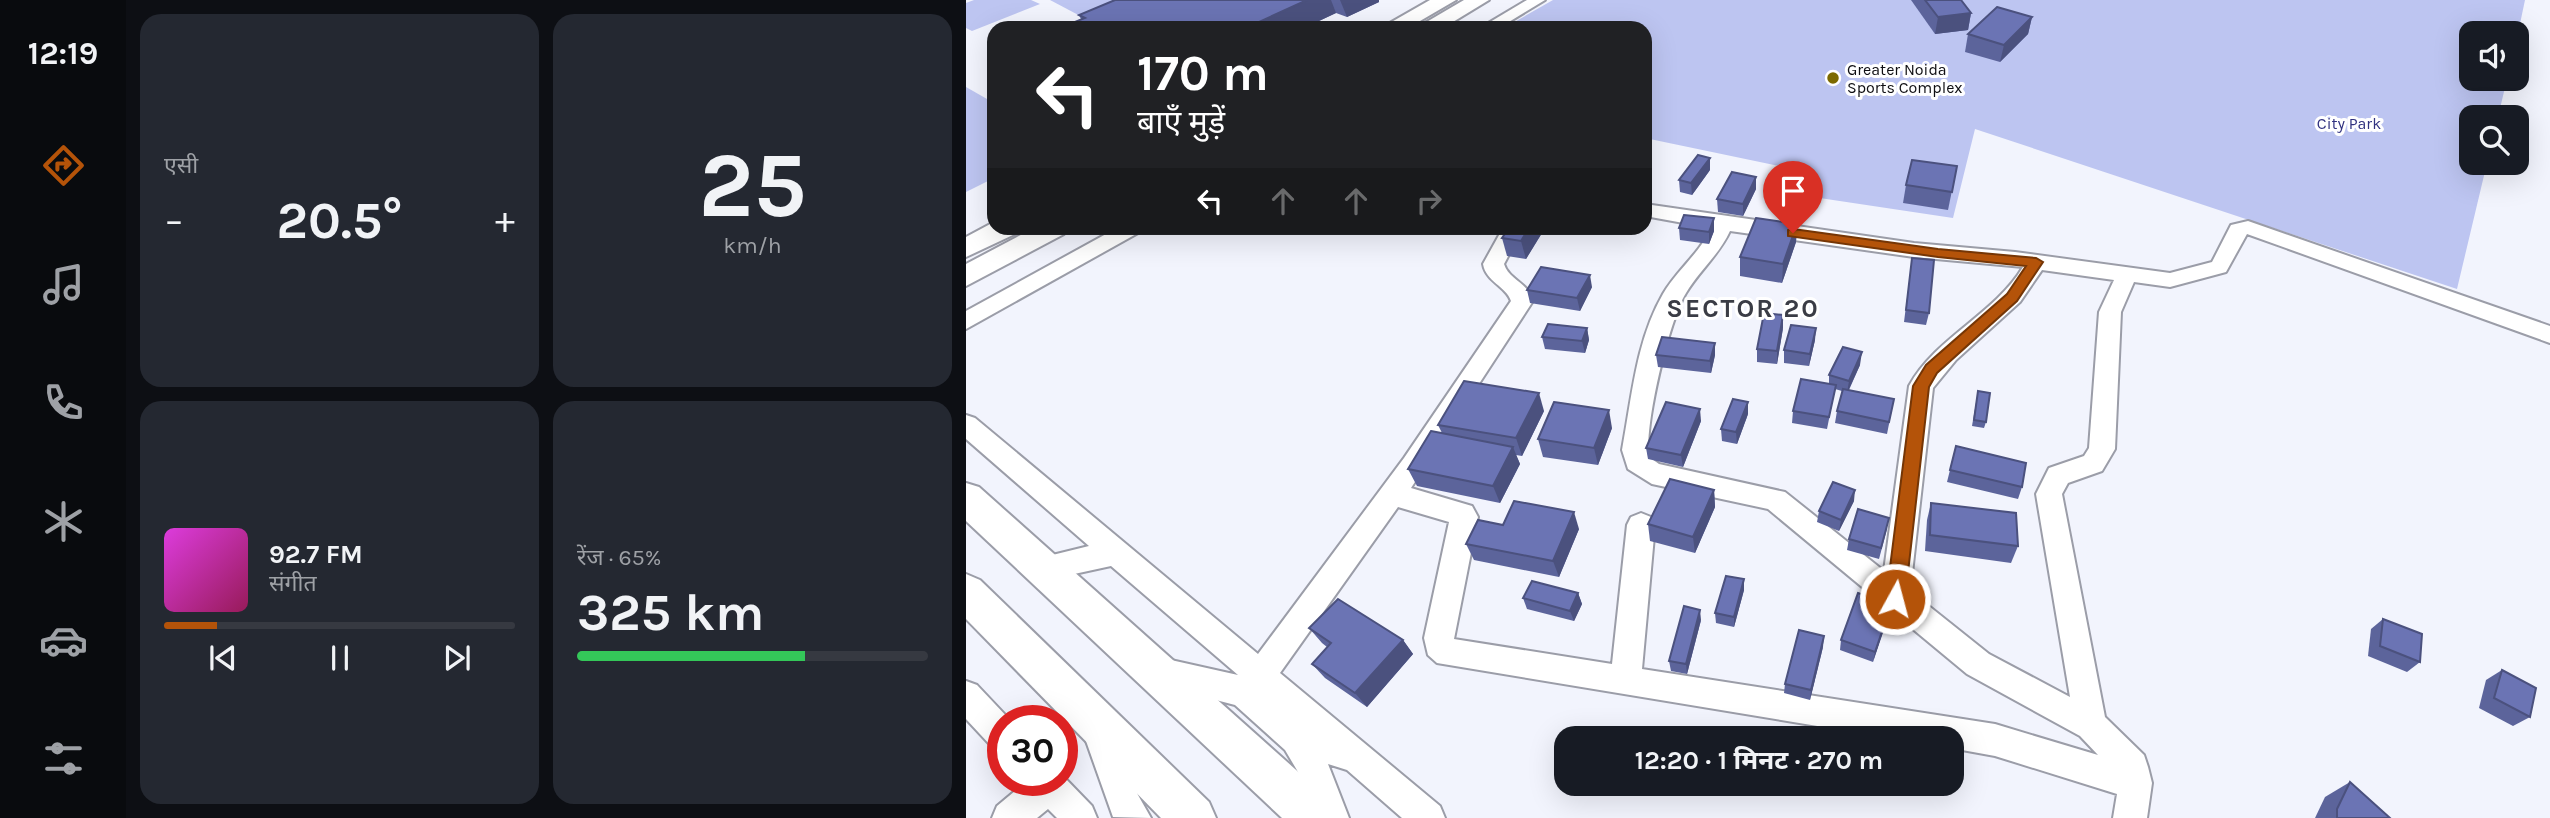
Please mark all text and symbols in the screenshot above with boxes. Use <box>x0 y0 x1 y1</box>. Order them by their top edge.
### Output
map controls <box>2459 21 2529 175</box>
button: sound <box>2459 21 2529 91</box>
text: 12:19 <box>28 35 98 72</box>
text: 170 m <box>1137 45 1269 102</box>
icon: left <box>1022 49 1113 140</box>
place label: Greater Noida Sports Complex <box>1847 60 1963 97</box>
marker: Greater Noida Sports Complex <box>1825 70 1841 86</box>
text: बाएँ मुड़ें <box>1137 104 1225 141</box>
button: search <box>2459 105 2529 175</box>
park label: City Park <box>2317 114 2381 133</box>
text: 25 <box>698 133 807 239</box>
icon: directions <box>39 141 88 190</box>
text: एसी <box>164 152 198 179</box>
pin <box>1763 161 1823 233</box>
icon: arrive <box>1774 172 1812 210</box>
icon: left <box>1191 182 1229 220</box>
icon: ahead <box>1264 182 1302 220</box>
icon: ahead <box>1337 182 1375 220</box>
icon: right <box>1410 182 1448 220</box>
text: 20.5° <box>277 190 403 251</box>
text: − <box>164 198 184 243</box>
text: + <box>495 198 515 243</box>
text: km/h <box>723 232 782 259</box>
icon: music <box>39 260 88 309</box>
district label: SECTOR 20 <box>1666 293 1820 324</box>
icon: phone <box>39 378 88 427</box>
icon: climate <box>39 497 88 546</box>
text: 92.7 FM <box>269 539 363 570</box>
text: रेंज · 65% <box>577 544 661 571</box>
position arrow <box>1858 562 1932 636</box>
text: संगीत <box>269 570 317 597</box>
text: 325 km <box>577 582 764 643</box>
icon: car <box>39 616 88 665</box>
icon: previous <box>204 639 242 677</box>
icon: pause <box>321 639 359 677</box>
icon: next <box>438 639 476 677</box>
speed limit sign: 30 <box>987 705 1078 796</box>
icon: filters <box>39 734 88 783</box>
text: 12:20 · 1 मिनट · 270 m <box>1635 745 1883 776</box>

